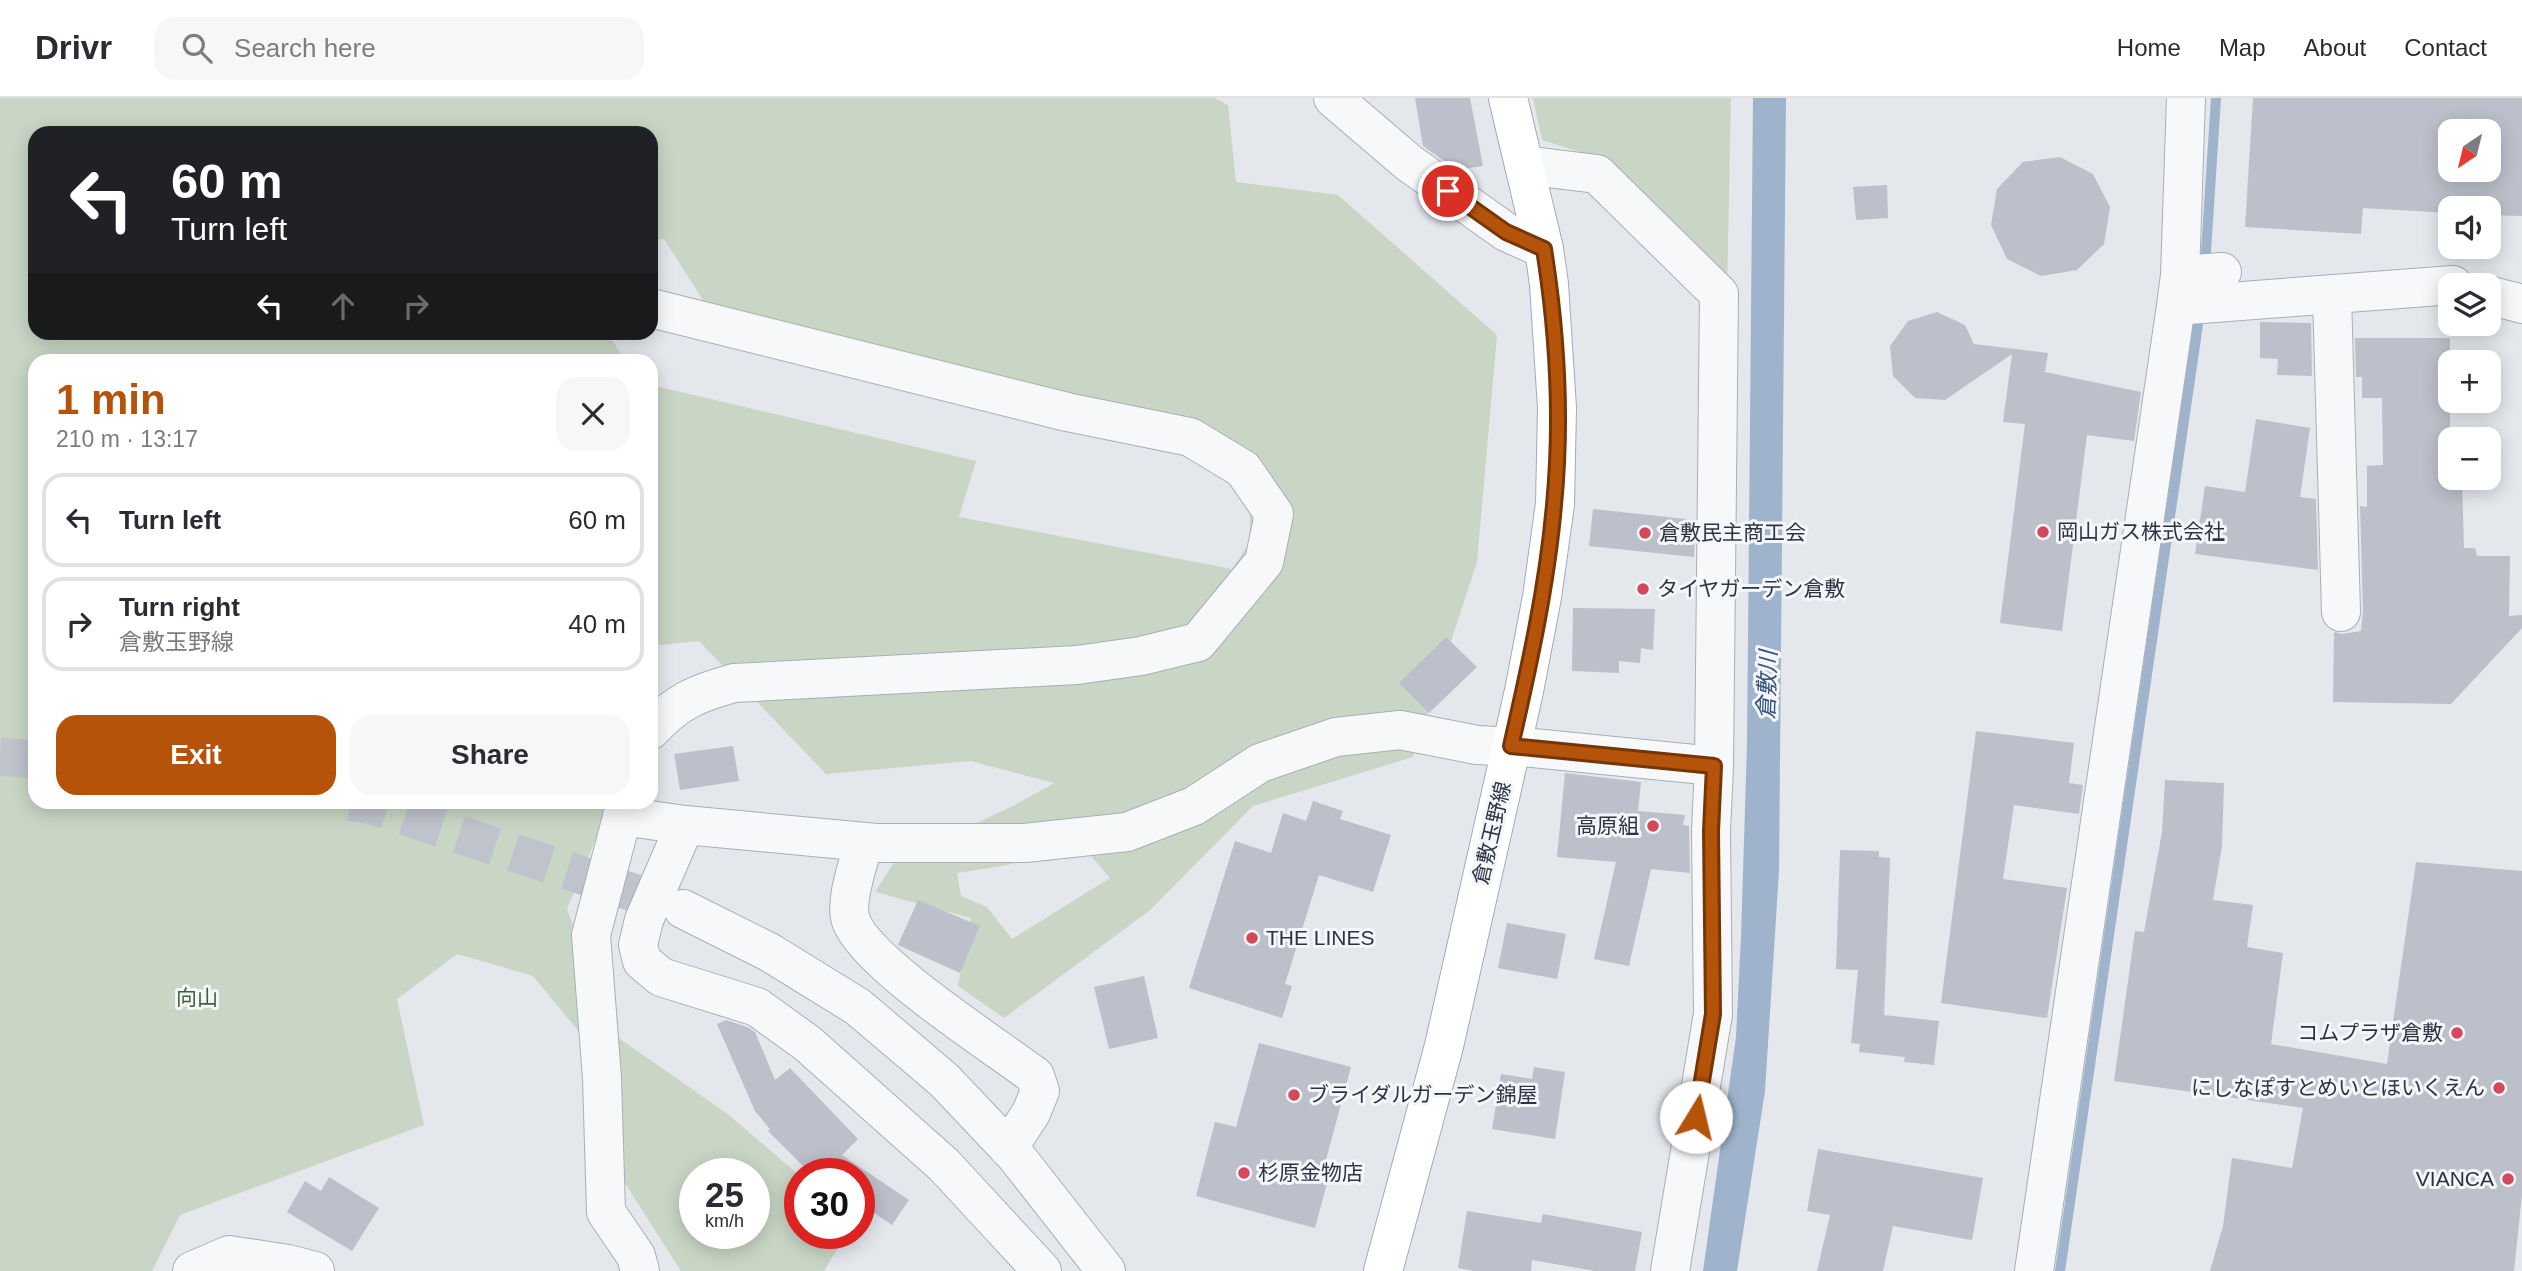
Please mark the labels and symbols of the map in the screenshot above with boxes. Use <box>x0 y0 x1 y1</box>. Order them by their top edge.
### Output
north arrow <box>2438 119 2501 182</box>
pin <box>1418 161 1478 221</box>
place label: 岡山ガス株式会社 <box>2057 520 2225 543</box>
place label: 倉敷民主商工会 <box>1659 521 1806 544</box>
marker: 岡山ガス株式会社 <box>2035 524 2051 540</box>
marker: 倉敷民主商工会 <box>1637 525 1653 541</box>
place label: タイヤガーデン倉敷 <box>1657 577 1845 600</box>
marker: タイヤガーデン倉敷 <box>1635 581 1651 597</box>
water label: 倉敷川 <box>1753 647 1781 720</box>
street label: 倉敷玉野線 <box>1468 779 1515 887</box>
place label: 高原組 <box>1576 814 1639 837</box>
marker: 高原組 <box>1645 818 1661 834</box>
place label: THE LINES <box>1266 926 1375 949</box>
marker: THE LINES <box>1244 930 1260 946</box>
park label: 向山 <box>176 986 218 1009</box>
place label: コムプラザ倉敷 <box>2297 1021 2443 1044</box>
marker: コムプラザ倉敷 <box>2449 1025 2465 1041</box>
place label: にしなぽすとめいとほいくえん <box>2191 1076 2485 1099</box>
position arrow <box>1659 1080 1733 1154</box>
marker: にしなぽすとめいとほいくえん <box>2491 1080 2507 1096</box>
place label: ブライダルガーデン錦屋 <box>1308 1083 1538 1106</box>
marker: ブライダルガーデン錦屋 <box>1286 1087 1302 1103</box>
speed limit sign: 30 <box>784 1158 875 1249</box>
place label: 杉原金物店 <box>1258 1161 1363 1184</box>
marker: 杉原金物店 <box>1236 1165 1252 1181</box>
place label: VIANCA <box>2416 1167 2494 1190</box>
marker: VIANCA <box>2500 1171 2516 1187</box>

